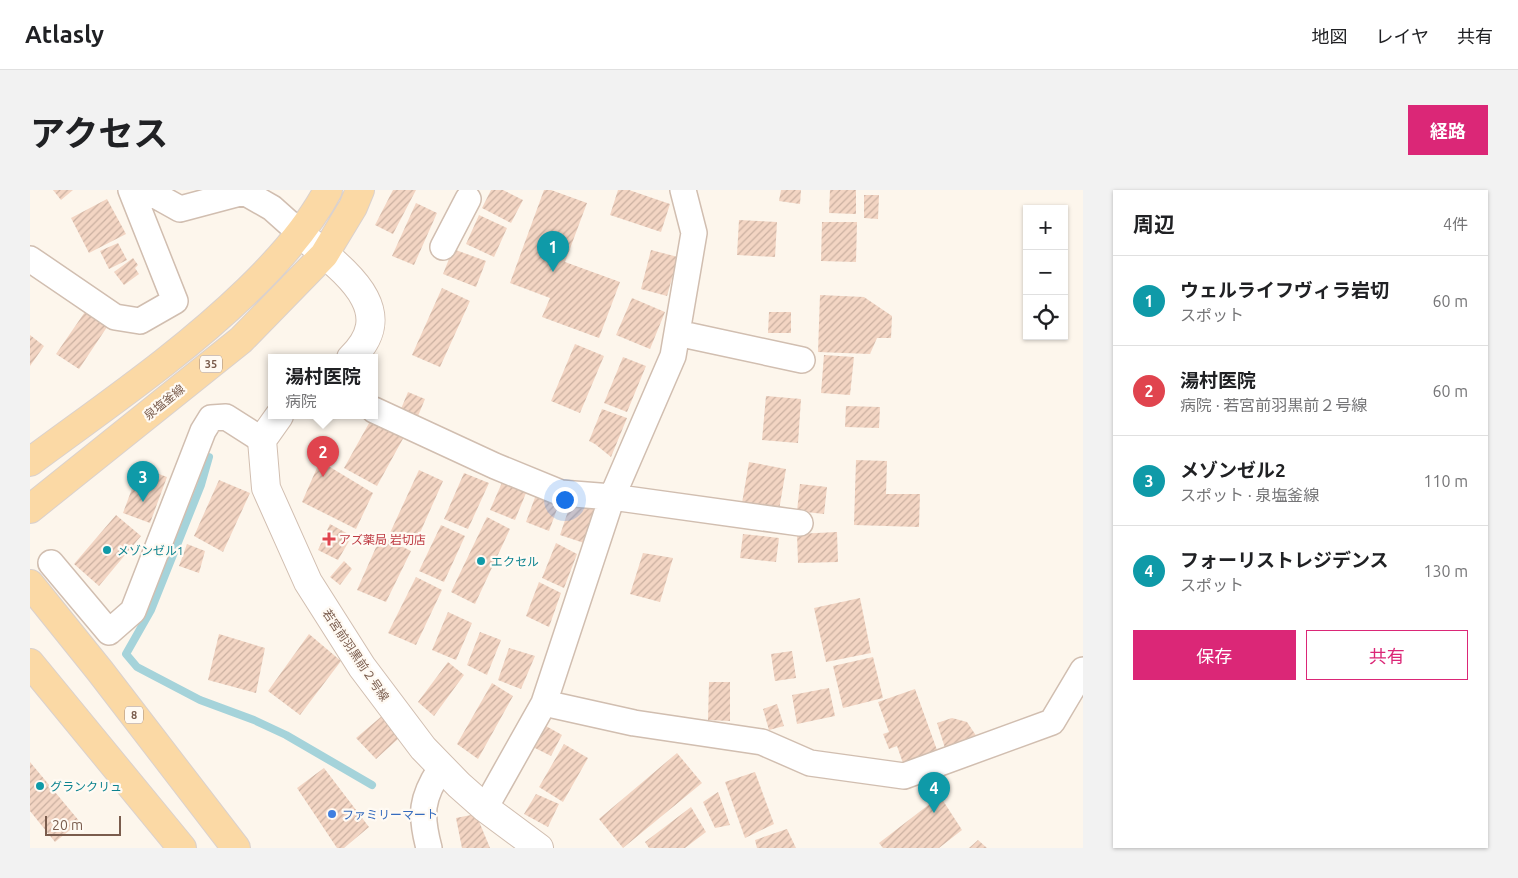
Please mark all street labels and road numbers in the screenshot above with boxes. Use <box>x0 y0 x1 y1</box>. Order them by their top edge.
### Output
road number: 35 <box>200 355 222 372</box>
street label: 泉塩釜線 <box>141 382 187 422</box>
street label: 若宮前羽黒前２号線 <box>320 607 392 703</box>
road number: 8 <box>125 706 143 724</box>

